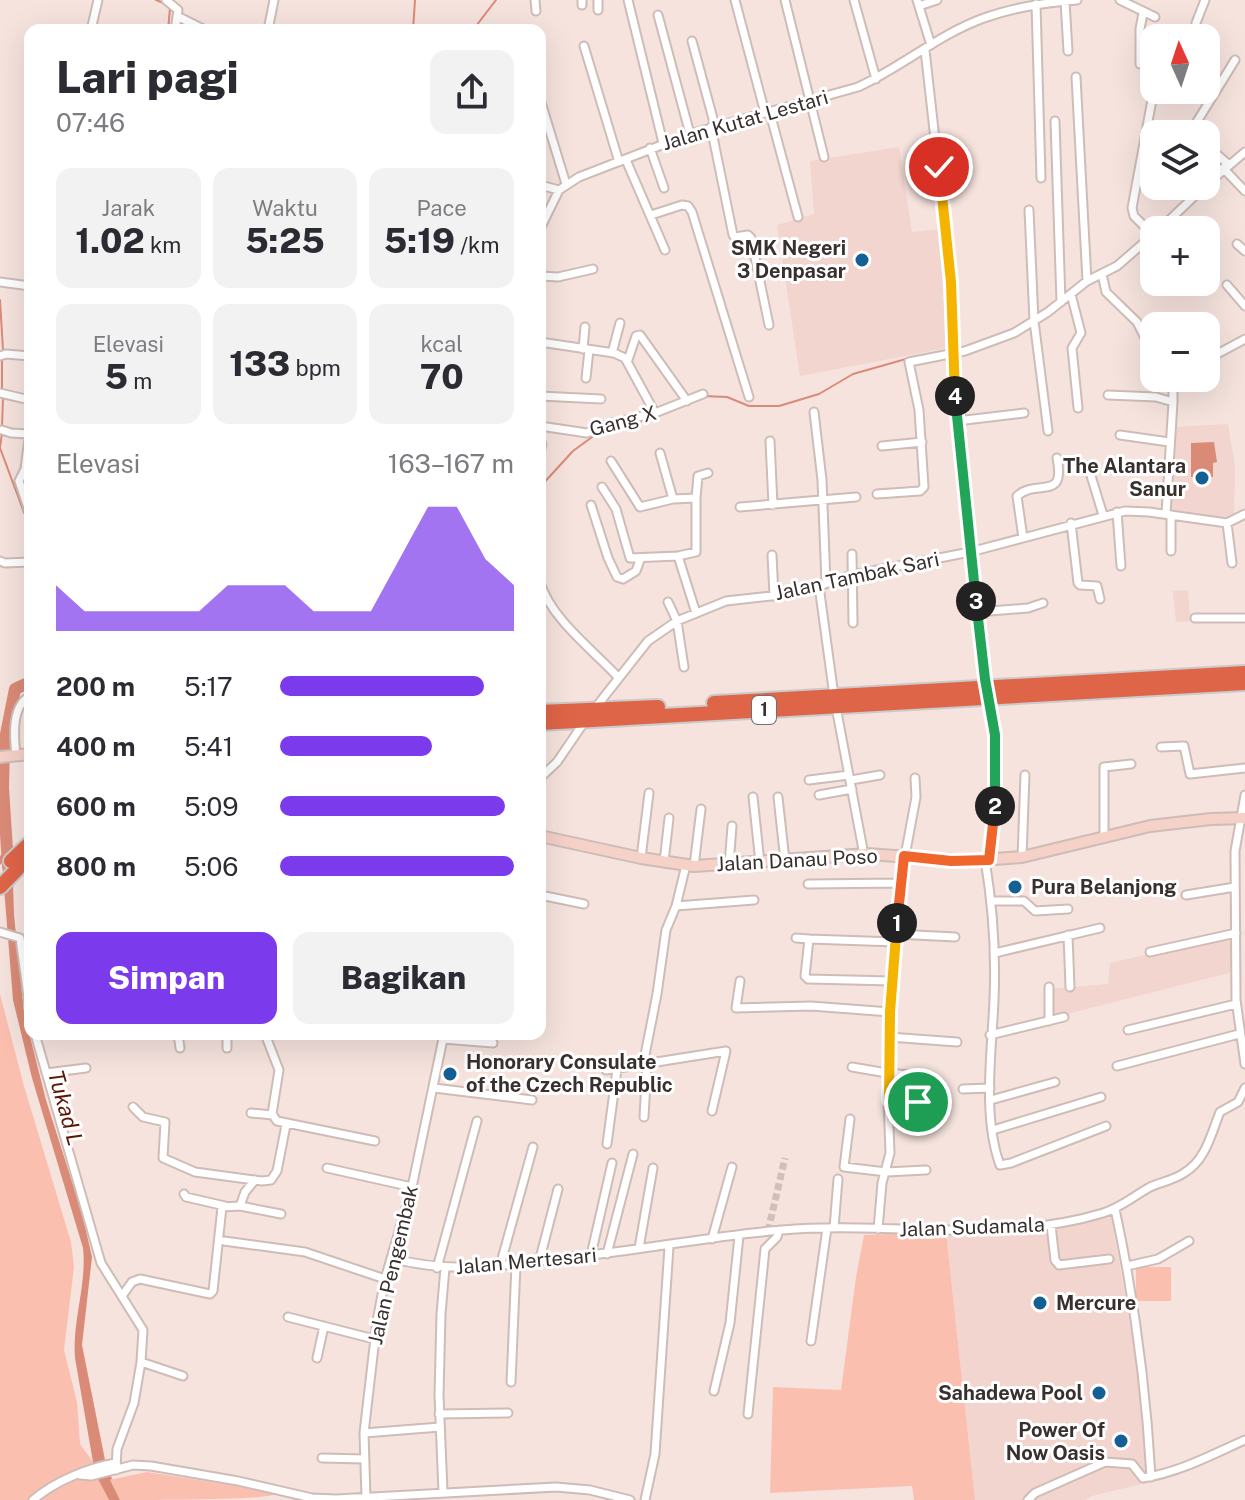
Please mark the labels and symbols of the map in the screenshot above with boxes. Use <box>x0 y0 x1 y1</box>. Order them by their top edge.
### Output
north arrow <box>1140 24 1220 104</box>
street label: Jalan Kutat Lestari <box>659 85 831 155</box>
pin <box>905 133 973 201</box>
place label: SMK Negeri 3 Denpasar <box>731 236 846 283</box>
marker: SMK Negeri 3 Denpasar <box>853 251 871 269</box>
pin: 4 <box>935 376 975 416</box>
street label: Gang X <box>587 401 659 441</box>
place label: The Alantara Sanur <box>1063 454 1186 501</box>
marker: The Alantara Sanur <box>1193 469 1211 487</box>
street label: Jalan Tambak Sari <box>773 547 941 605</box>
pin: 3 <box>956 581 996 621</box>
road number: 1 <box>752 696 776 724</box>
pin: 2 <box>975 786 1015 826</box>
street label: Jalan Danau Poso <box>716 844 878 876</box>
place label: Pura Belanjong <box>1031 875 1177 899</box>
marker: Pura Belanjong <box>1006 878 1024 896</box>
pin: 1 <box>877 903 917 943</box>
place label: Honorary Consulate of the Czech Republic <box>466 1050 673 1097</box>
marker: Honorary Consulate of the Czech Republic <box>441 1065 459 1083</box>
water label: Tukad L <box>43 1067 89 1149</box>
pin <box>884 1068 952 1136</box>
street label: Jalan Pengembak <box>363 1183 423 1347</box>
street label: Jalan Sudamala <box>899 1212 1045 1242</box>
street label: Jalan Mertesari <box>454 1243 598 1279</box>
place label: Mercure <box>1056 1291 1136 1315</box>
marker: Mercure <box>1031 1294 1049 1312</box>
place label: Sahadewa Pool <box>938 1381 1083 1405</box>
marker: Sahadewa Pool <box>1090 1384 1108 1402</box>
place label: Power Of Now Oasis <box>1006 1418 1105 1465</box>
marker: Power Of Now Oasis <box>1112 1432 1130 1450</box>

